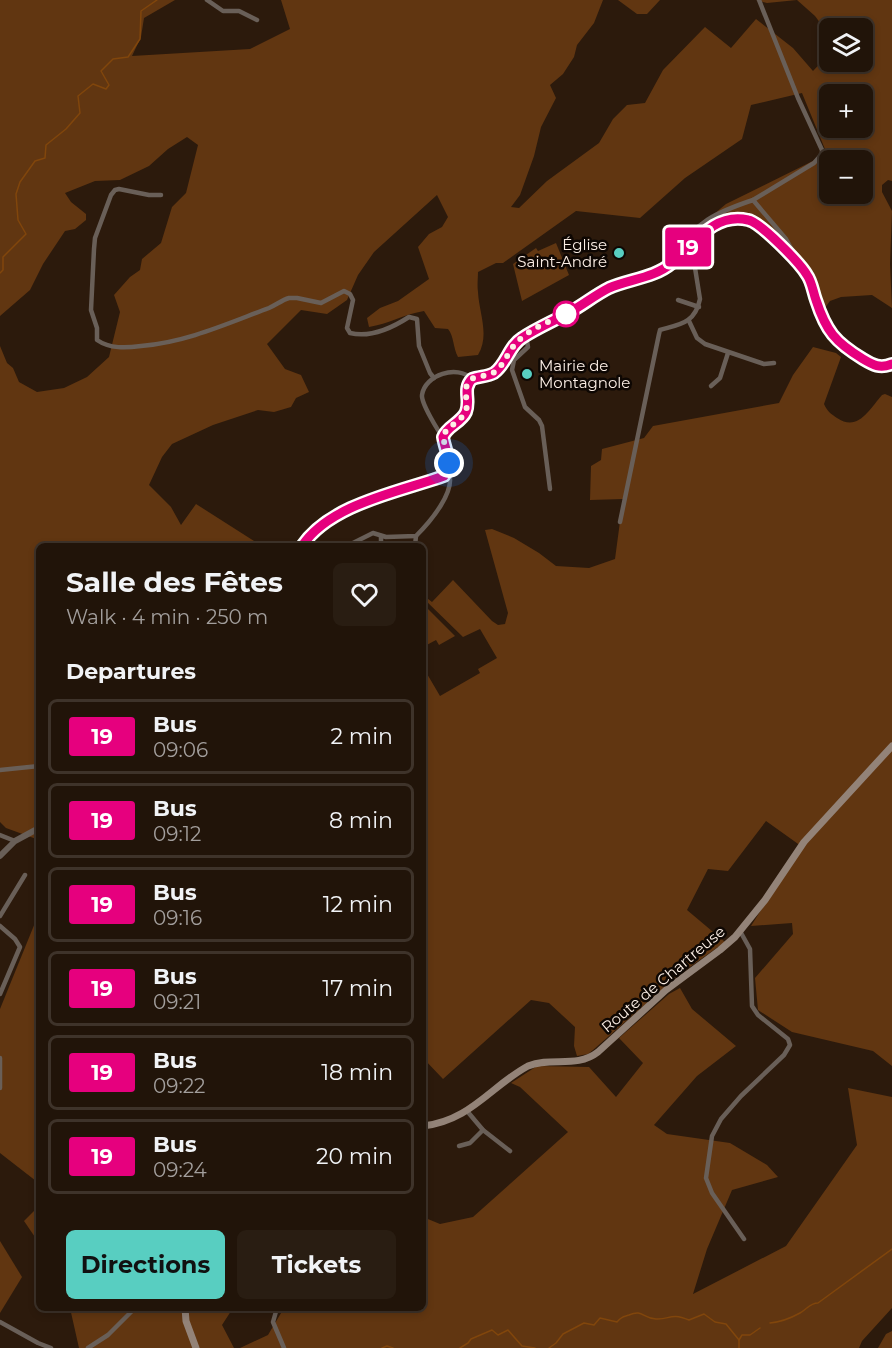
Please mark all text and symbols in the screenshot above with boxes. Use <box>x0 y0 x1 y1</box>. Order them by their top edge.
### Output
map controls <box>819 18 873 204</box>
button: layers <box>819 18 873 72</box>
button: + <box>819 84 873 138</box>
button: − <box>819 150 873 204</box>
line badge: 19 <box>661 228 715 266</box>
place label: Église Saint-André <box>517 235 607 271</box>
text: 19 <box>677 235 699 260</box>
marker: Église Saint-André <box>612 246 626 260</box>
unlabelled marker <box>553 301 579 327</box>
place label: Mairie de Montagnole <box>539 356 630 392</box>
marker: Mairie de Montagnole <box>520 367 534 381</box>
your location <box>434 448 464 478</box>
button: heart <box>333 563 396 626</box>
text: Salle des Fêtes <box>66 565 283 599</box>
text: Walk · 4 min · 250 m <box>66 605 268 629</box>
text: Departures <box>66 658 196 685</box>
text: Bus <box>153 711 197 738</box>
text: 2 min <box>331 723 393 750</box>
text: 19 <box>91 724 113 749</box>
text: 09:06 <box>153 738 208 762</box>
text: Bus <box>153 795 197 822</box>
text: 8 min <box>329 807 393 834</box>
text: 19 <box>91 808 113 833</box>
text: 09:12 <box>153 822 201 846</box>
text: Bus <box>153 879 197 906</box>
text: 12 min <box>323 891 393 918</box>
text: 19 <box>91 892 113 917</box>
text: 09:16 <box>153 906 202 930</box>
street label: Route de Chartreuse <box>597 922 729 1036</box>
text: Bus <box>153 963 197 990</box>
text: 17 min <box>322 975 393 1002</box>
text: 19 <box>91 976 113 1001</box>
text: 09:21 <box>153 990 201 1014</box>
text: Bus <box>153 1047 197 1074</box>
text: 18 min <box>321 1059 393 1086</box>
text: 19 <box>91 1060 113 1085</box>
text: 09:22 <box>153 1074 205 1098</box>
text: Bus <box>153 1131 197 1158</box>
text: 20 min <box>316 1143 393 1170</box>
text: 19 <box>91 1144 113 1169</box>
text: 09:24 <box>153 1158 207 1182</box>
button: Directions <box>66 1230 225 1299</box>
button: Tickets <box>237 1230 396 1299</box>

